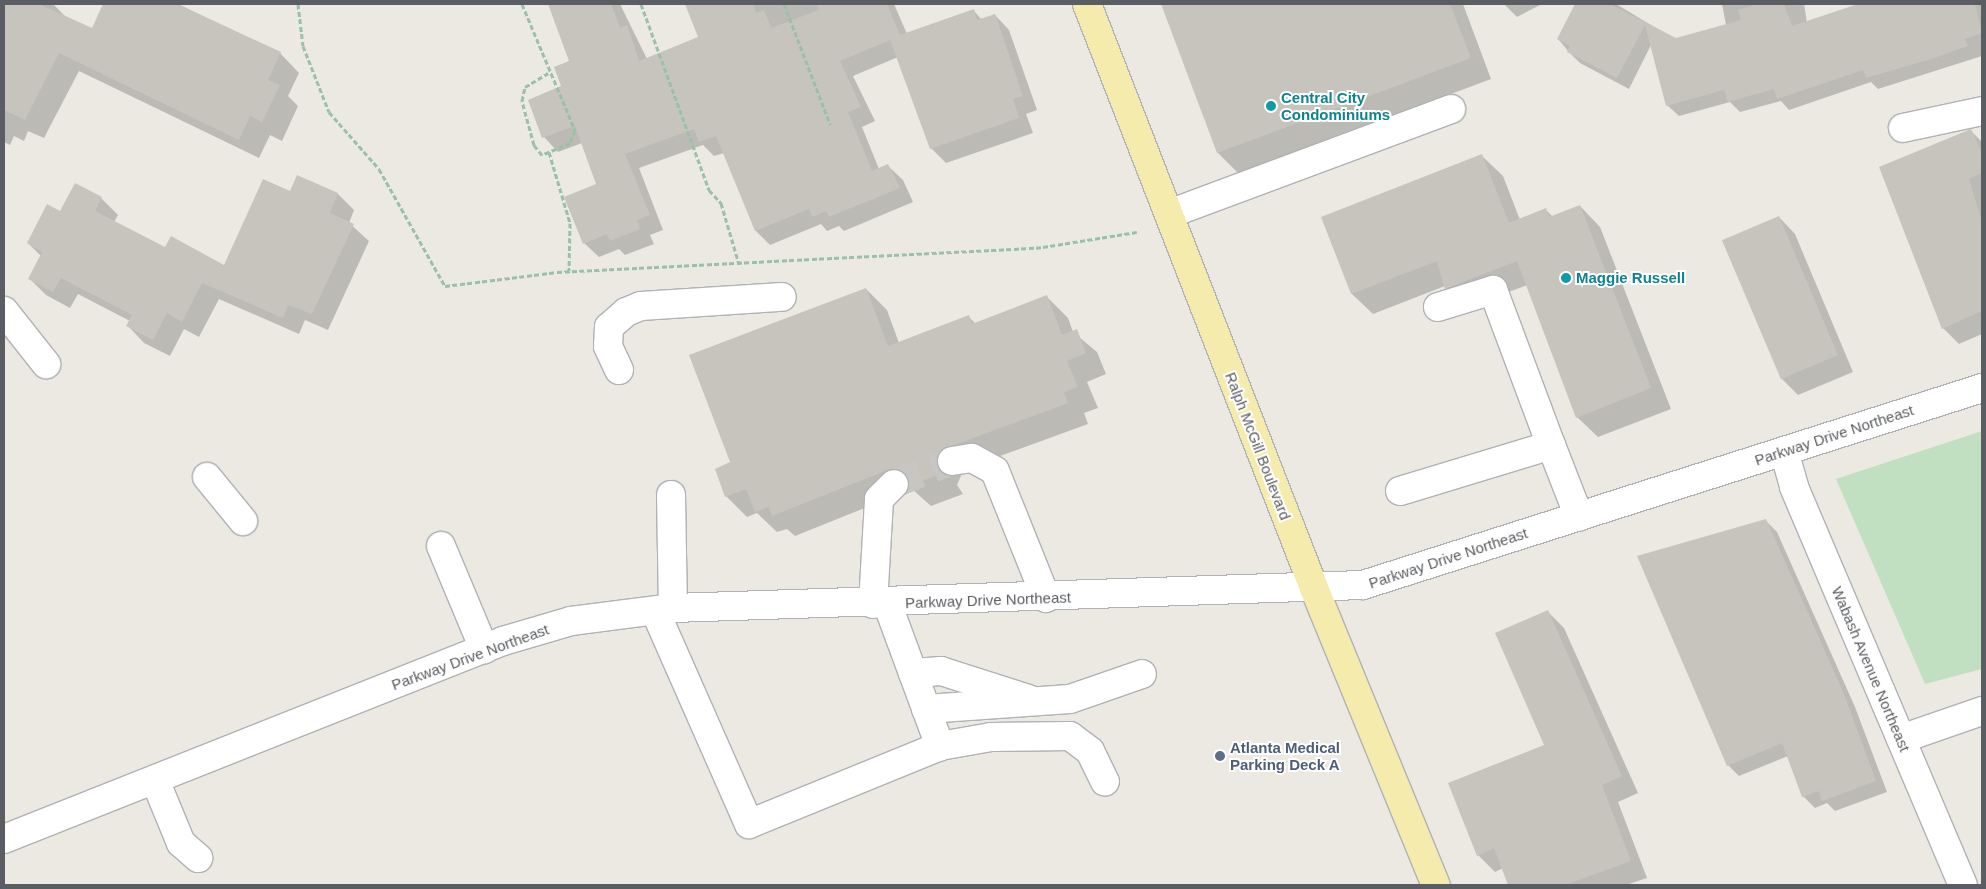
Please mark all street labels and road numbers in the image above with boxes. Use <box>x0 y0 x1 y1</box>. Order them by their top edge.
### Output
street label: Ralph McGill Boulevard <box>1222 370 1294 522</box>
street label: Parkway Drive Northeast <box>1752 401 1916 469</box>
street label: Parkway Drive Northeast <box>1366 524 1530 592</box>
street label: Wabash Avenue Northeast <box>1828 583 1914 755</box>
street label: Parkway Drive Northeast <box>905 588 1071 612</box>
street label: Parkway Drive Northeast <box>389 620 551 694</box>

